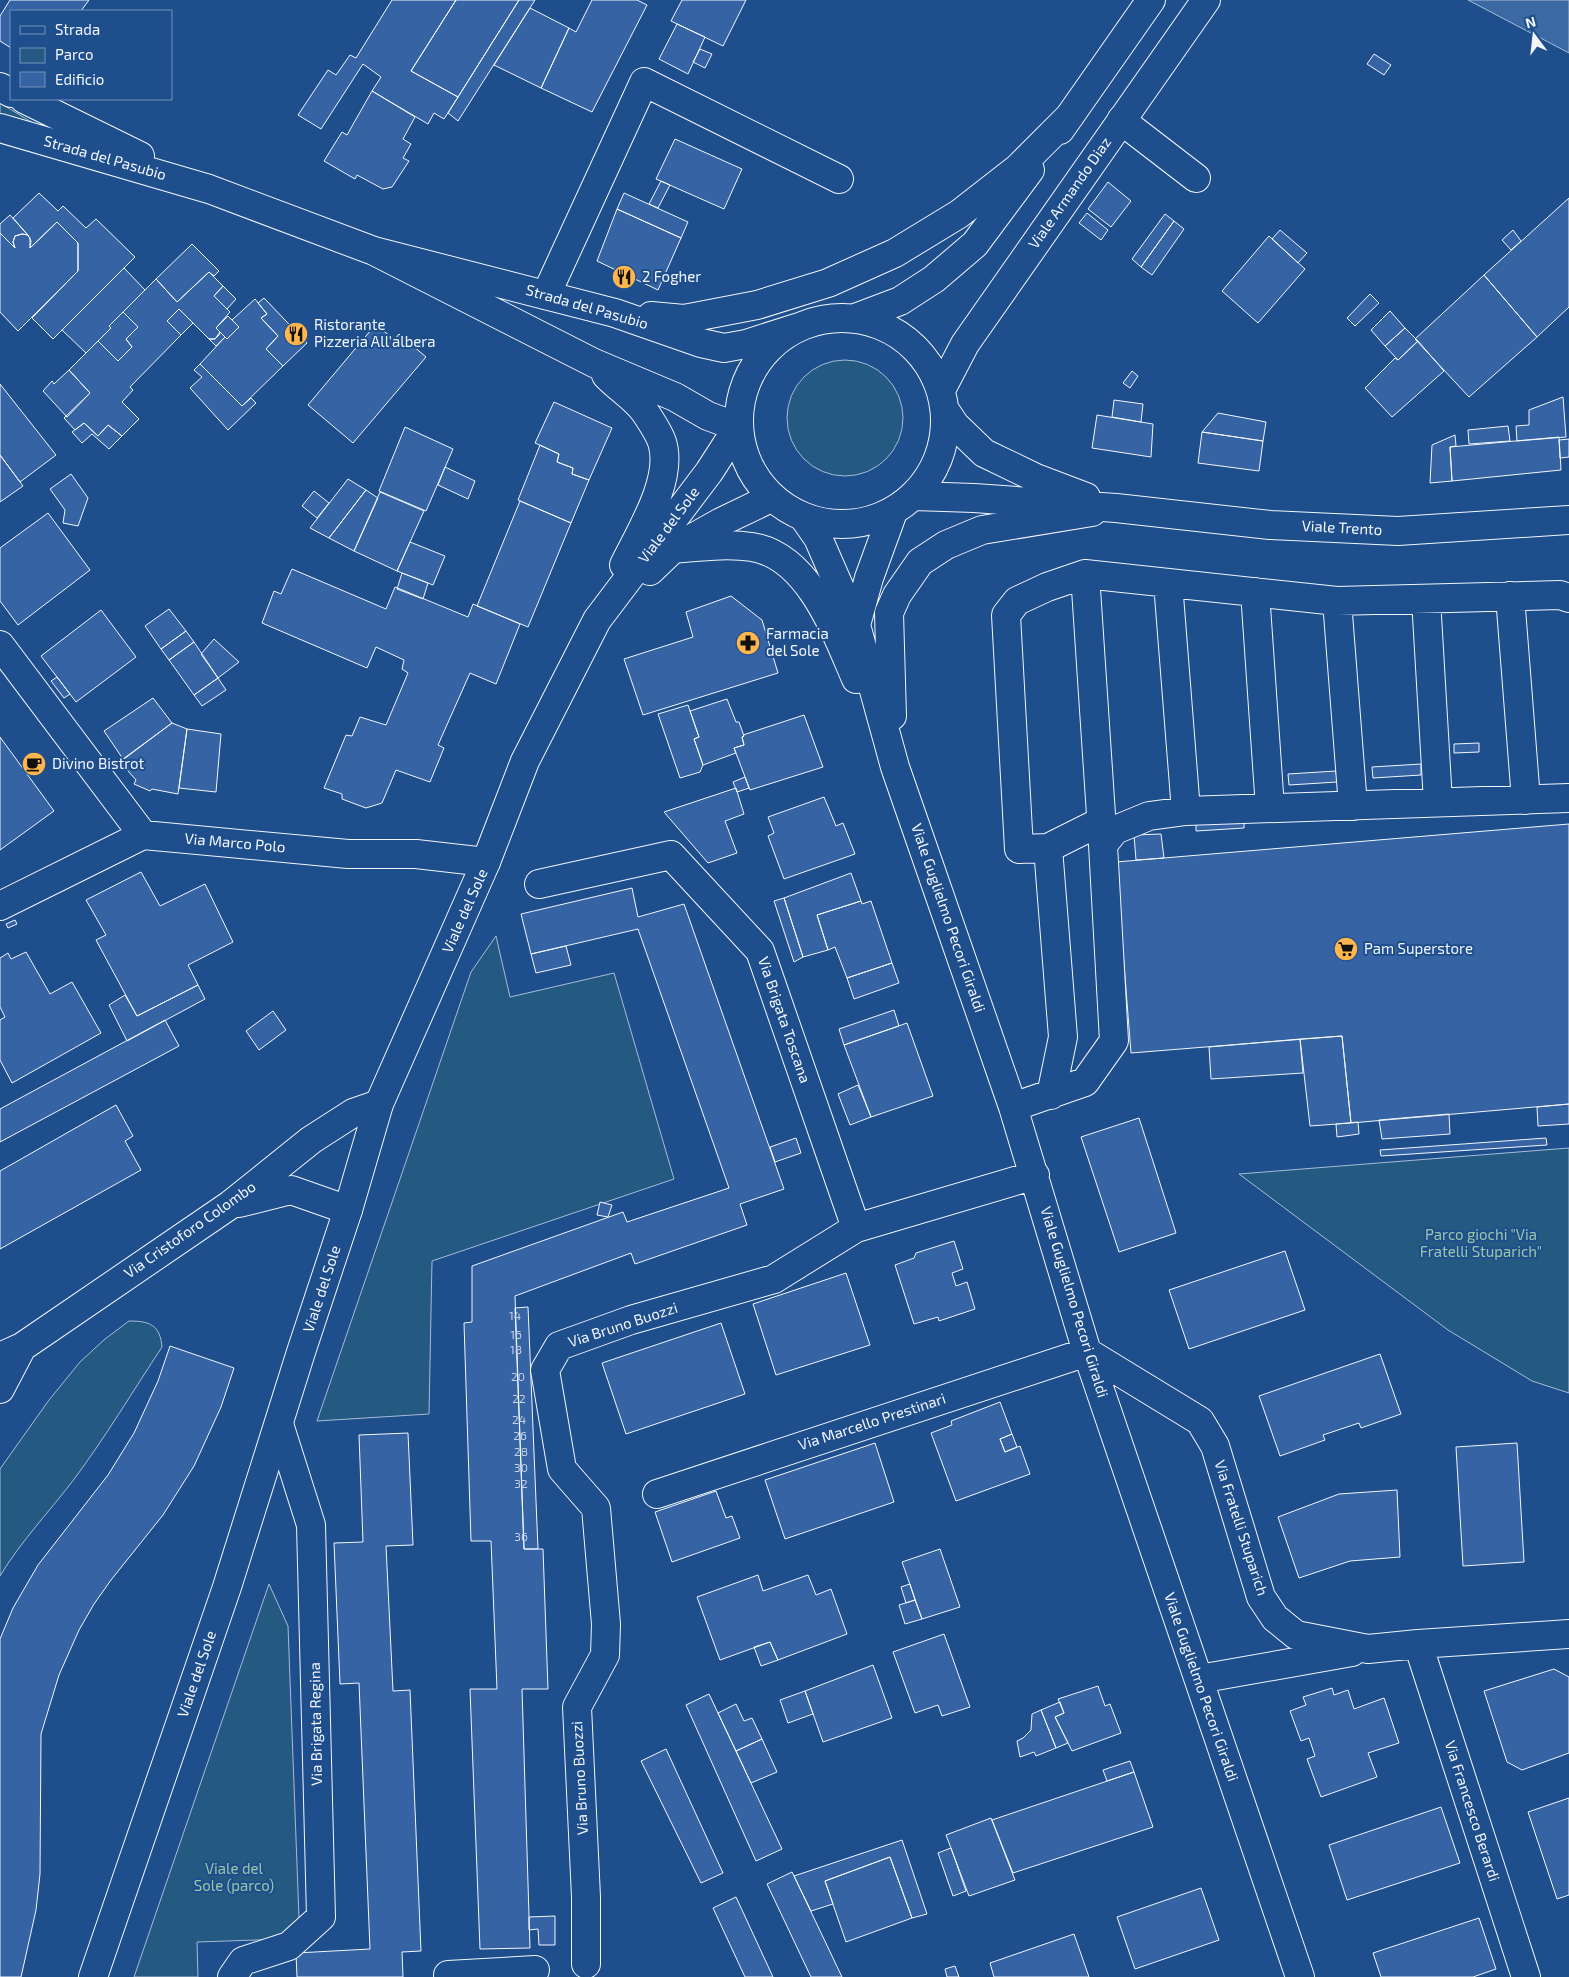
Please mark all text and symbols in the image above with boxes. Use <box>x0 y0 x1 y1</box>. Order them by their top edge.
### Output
legend <box>10 10 172 100</box>
north arrow <box>1509 10 1559 60</box>
text: N <box>1523 12 1538 31</box>
text: Strada <box>55 20 100 38</box>
text: Parco <box>55 45 94 63</box>
text: Edificio <box>55 70 104 88</box>
street label: Strada del Pasubio <box>42 131 169 183</box>
street label: Viale Armando Diaz <box>1024 133 1114 252</box>
restaurant icon: 2 Fogher <box>611 264 637 290</box>
place label: 2 Fogher <box>642 267 701 285</box>
street label: Strada del Pasubio <box>524 280 651 332</box>
place label: Ristorante Pizzeria All'albera <box>314 315 436 350</box>
restaurant icon: Ristorante Pizzeria All'albera <box>283 321 309 347</box>
street label: Viale del Sole <box>634 483 703 566</box>
street label: Viale Trento <box>1301 516 1383 538</box>
place label: Farmacia del Sole <box>766 624 829 659</box>
pharmacy icon: Farmacia del Sole <box>735 630 761 656</box>
cafe icon: Divino Bistrot <box>21 751 47 777</box>
place label: Divino Bistrot <box>52 754 145 772</box>
street label: Viale Guglielmo Pecori Giraldi <box>908 821 990 1015</box>
street label: Via Marco Polo <box>184 829 286 855</box>
street label: Viale del Sole <box>437 866 491 956</box>
supermarket icon: Pam Superstore <box>1333 936 1359 962</box>
place label: Pam Superstore <box>1364 939 1473 957</box>
street label: Via Brigata Toscana <box>755 954 815 1085</box>
street label: Via Cristoforo Colombo <box>120 1177 259 1281</box>
street label: Viale Guglielmo Pecori Giraldi <box>1037 1204 1113 1399</box>
park label: Parco giochi "Via Fratelli Stuparich" <box>1420 1225 1542 1260</box>
street label: Viale del Sole <box>299 1243 344 1334</box>
street label: Via Bruno Buozzi <box>566 1298 680 1350</box>
house number: 14 <box>509 1308 521 1322</box>
house number: 16 <box>510 1327 522 1341</box>
house number: 18 <box>510 1342 522 1356</box>
house number: 20 <box>511 1369 525 1383</box>
street label: Via Marcello Prestinari <box>796 1389 948 1453</box>
house number: 22 <box>512 1391 526 1405</box>
house number: 24 <box>512 1412 526 1426</box>
house number: 26 <box>513 1428 527 1442</box>
house number: 28 <box>514 1444 528 1458</box>
street label: Via Fratelli Stuparich <box>1212 1458 1272 1598</box>
house number: 30 <box>514 1460 528 1474</box>
house number: 32 <box>514 1476 528 1490</box>
house number: 36 <box>514 1529 528 1543</box>
street label: Viale Guglielmo Pecori Giraldi <box>1161 1590 1243 1784</box>
street label: Viale del Sole <box>173 1628 219 1719</box>
street label: Via Brigata Regina <box>305 1662 325 1786</box>
street label: Via Bruno Buozzi <box>567 1721 591 1836</box>
street label: Via Francesco Berardi <box>1442 1738 1504 1883</box>
park label: Viale del Sole (parco) <box>194 1859 274 1894</box>

